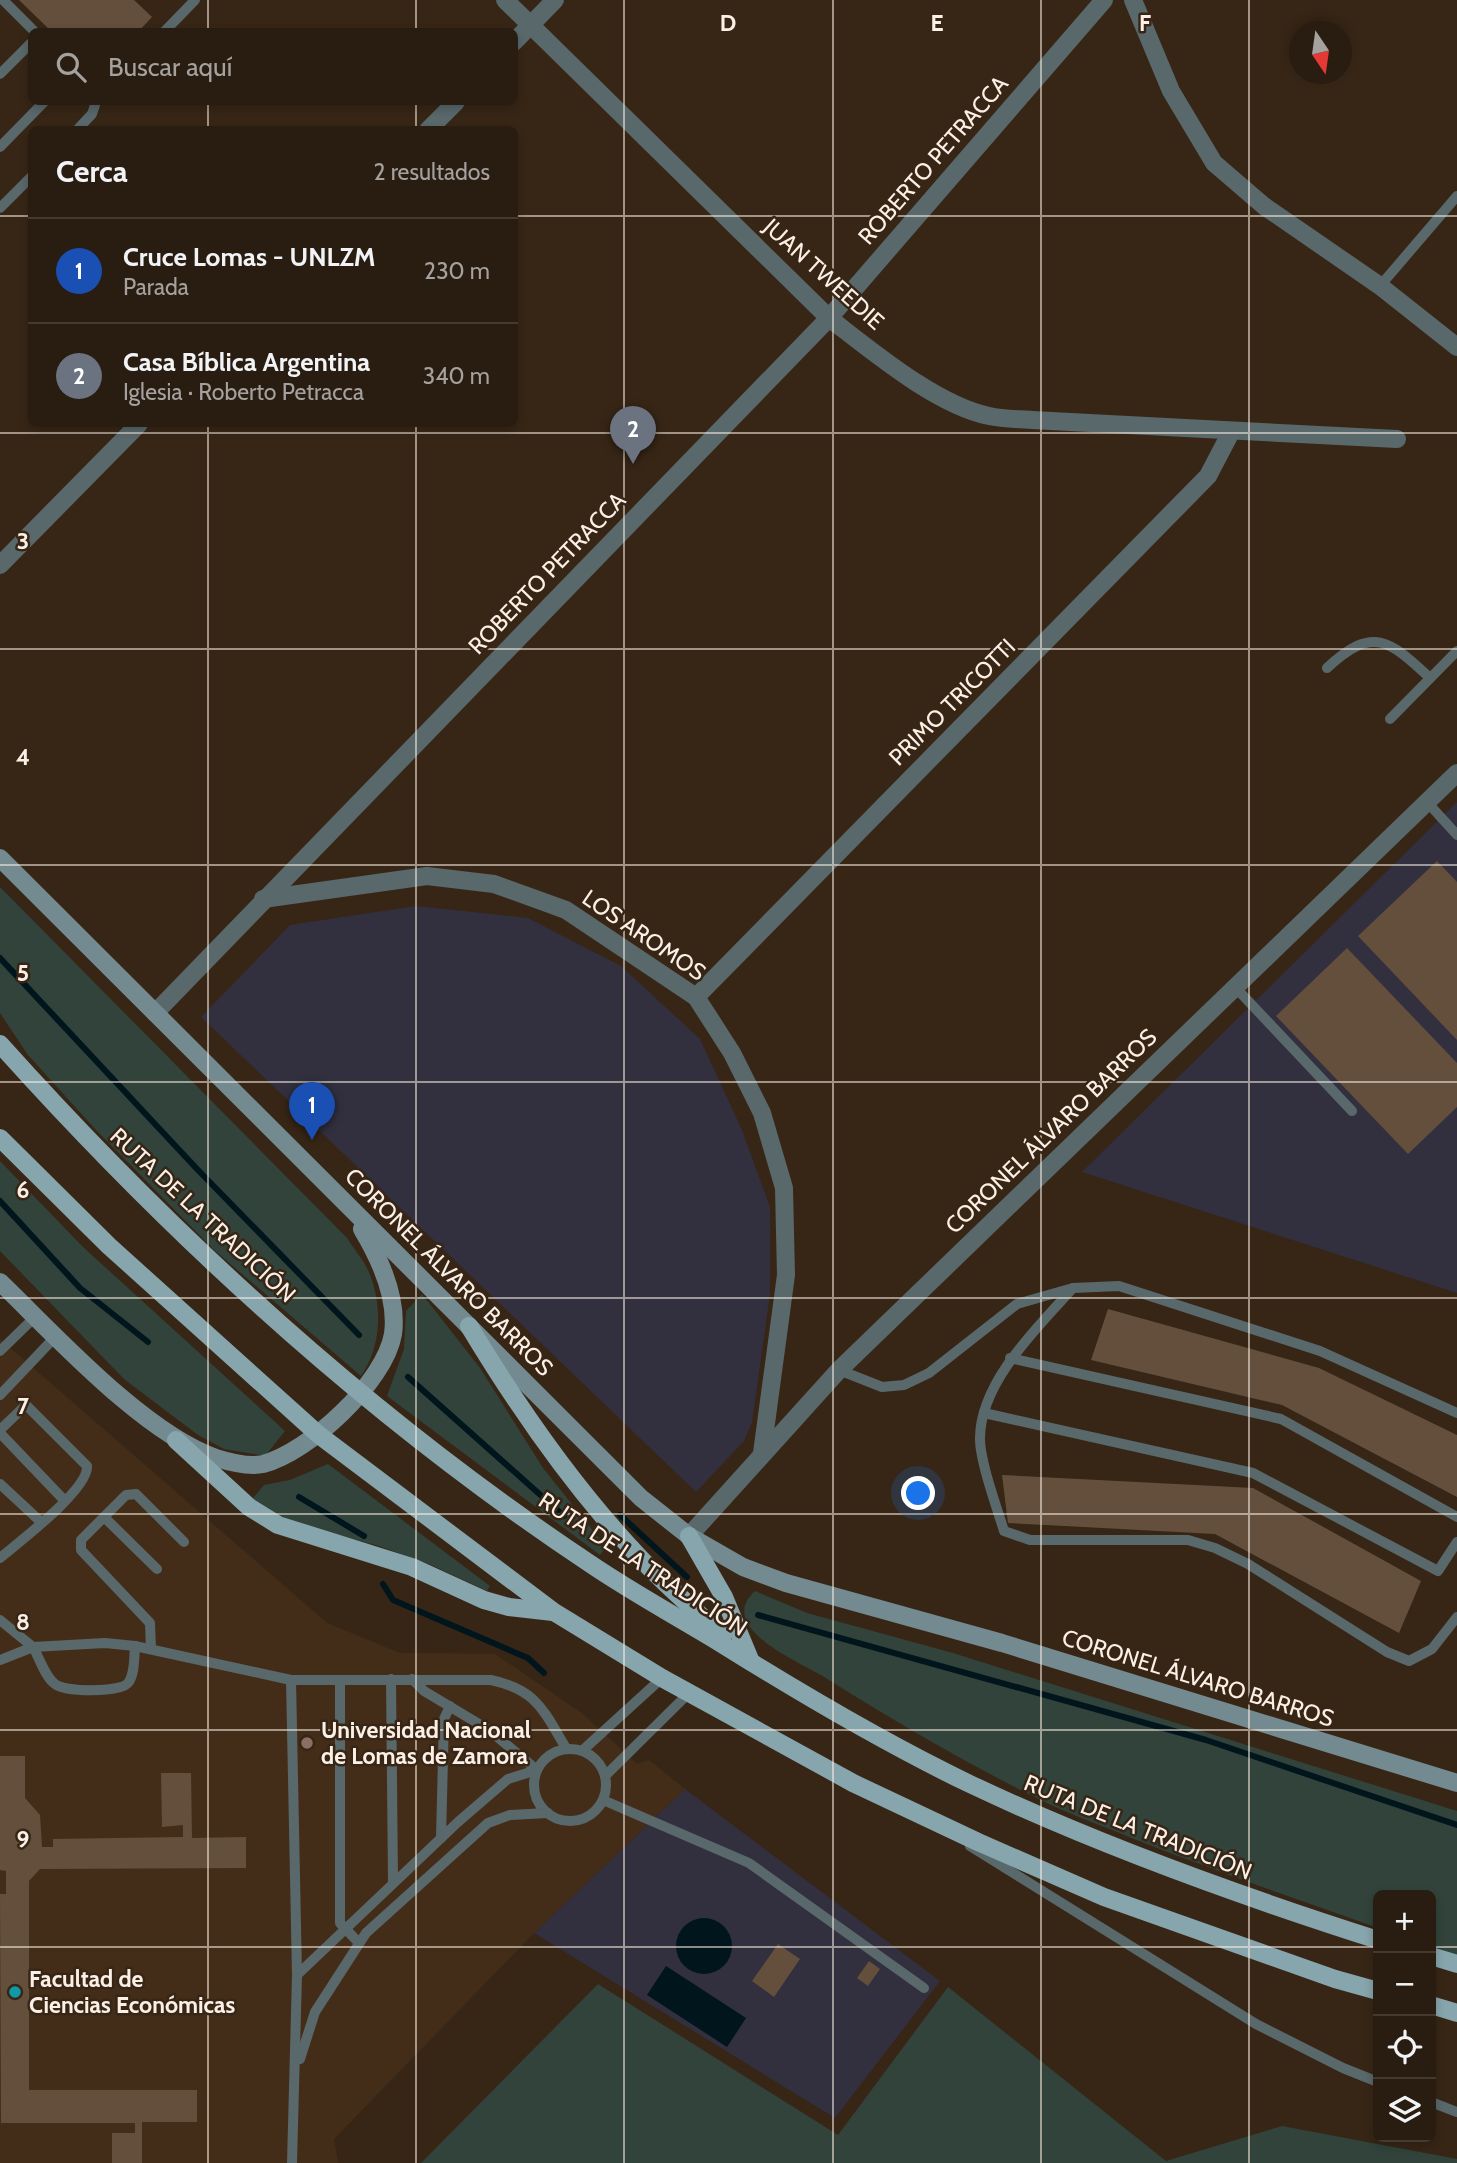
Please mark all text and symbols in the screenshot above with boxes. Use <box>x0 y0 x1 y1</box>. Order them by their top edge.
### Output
text: D <box>720 9 736 37</box>
text: E <box>930 9 944 37</box>
text: F <box>1139 9 1151 37</box>
north arrow <box>1289 21 1352 84</box>
search box <box>28 28 518 105</box>
icon: search <box>52 48 90 86</box>
text: Buscar aquí <box>108 51 232 83</box>
street label: ROBERTO PETRACCA <box>852 70 1014 250</box>
text: Cerca <box>56 153 128 190</box>
text: 2 resultados <box>373 158 490 186</box>
street label: JUAN TWEEDIE <box>757 212 890 335</box>
text: Cruce Lomas - UNLZM <box>123 241 375 273</box>
text: 1 <box>75 257 83 285</box>
text: 230 m <box>424 257 490 285</box>
text: Parada <box>123 273 189 301</box>
text: Casa Bíblica Argentina <box>123 346 370 378</box>
text: 2 <box>73 362 85 390</box>
text: 340 m <box>423 362 490 390</box>
text: Iglesia · Roberto Petracca <box>123 378 364 406</box>
pin: 2 <box>610 406 656 464</box>
street label: ROBERTO PETRACCA <box>462 486 632 660</box>
text: 3 <box>17 527 29 555</box>
street label: PRIMO TRICOTTI <box>883 633 1021 771</box>
text: 4 <box>16 743 30 771</box>
street label: LOS AROMOS <box>577 884 711 986</box>
text: 5 <box>17 959 29 987</box>
street label: CORONEL ÁLVARO BARROS <box>939 1022 1162 1239</box>
pin: 1 <box>289 1082 335 1140</box>
street label: RUTA DE LA TRADICIÓN <box>105 1122 301 1308</box>
street label: CORONEL ÁLVARO BARROS <box>339 1161 560 1382</box>
text: 6 <box>17 1176 29 1204</box>
text: 7 <box>17 1392 29 1420</box>
your location <box>901 1476 935 1510</box>
street label: RUTA DE LA TRADICIÓN <box>533 1486 753 1642</box>
text: 8 <box>16 1608 30 1636</box>
street label: CORONEL ÁLVARO BARROS <box>1059 1622 1338 1733</box>
place label: Universidad Nacional de Lomas de Zamora <box>321 1716 531 1770</box>
marker: Universidad Nacional de Lomas de Zamora <box>299 1735 315 1751</box>
street label: RUTA DE LA TRADICIÓN <box>1020 1768 1256 1886</box>
text: 9 <box>17 1825 29 1853</box>
map controls <box>1373 1890 1436 2142</box>
button: + <box>1373 1890 1436 1953</box>
button: − <box>1373 1953 1436 2016</box>
place label: Facultad de Ciencias Económicas <box>29 1965 235 2019</box>
marker: Facultad de Ciencias Económicas <box>7 1984 23 2000</box>
button: locate <box>1373 2016 1436 2079</box>
button: layers <box>1373 2079 1436 2142</box>

